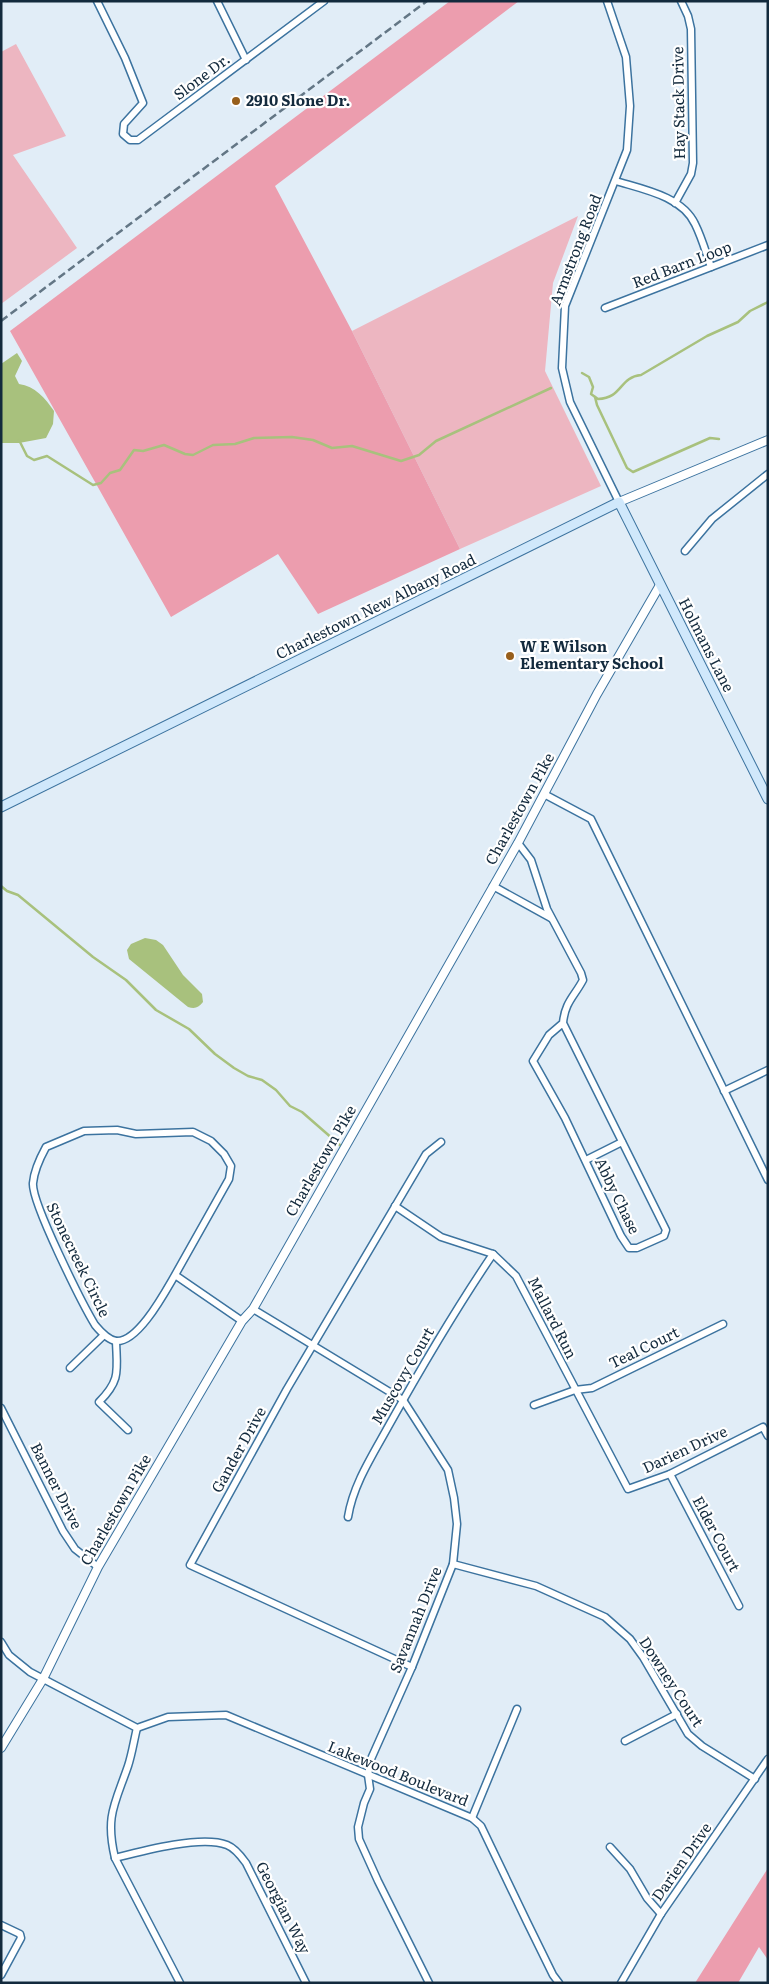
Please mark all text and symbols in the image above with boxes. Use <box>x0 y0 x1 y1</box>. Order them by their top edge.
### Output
street label: Hay Stack Drive <box>665 46 690 160</box>
street label: Slone Dr. <box>168 47 234 105</box>
place label: 2910 Slone Dr. <box>246 88 351 111</box>
marker: 2910 Slone Dr. <box>230 95 242 107</box>
street label: Armstrong Road <box>543 190 606 309</box>
street label: Red Barn Loop <box>629 234 734 293</box>
street label: Charlestown New Albany Road <box>271 547 479 664</box>
street label: Holmans Lane <box>674 593 741 696</box>
place label: W E Wilson Elementary School <box>520 634 664 674</box>
marker: W E Wilson Elementary School <box>504 650 516 662</box>
street label: Charlestown Pike <box>478 748 559 869</box>
street label: Charlestown Pike <box>278 1100 361 1220</box>
street label: Abby Chase <box>590 1153 647 1238</box>
street label: Stonecreek Circle <box>42 1198 117 1321</box>
street label: Mallard Run <box>523 1272 584 1363</box>
street label: Teal Court <box>604 1320 682 1374</box>
street label: Muscovy Court <box>365 1322 439 1428</box>
street label: Gander Drive <box>205 1402 271 1496</box>
street label: Darien Drive <box>638 1419 731 1478</box>
street label: Banner Drive <box>26 1438 89 1533</box>
street label: Charlestown Pike <box>73 1449 156 1569</box>
street label: Elder Court <box>688 1491 747 1575</box>
street label: Savannah Drive <box>383 1563 447 1676</box>
street label: Downey Court <box>634 1631 710 1731</box>
street label: Lakewood Boulevard <box>325 1734 472 1811</box>
street label: Darien Drive <box>645 1817 717 1905</box>
street label: Georgian Way <box>251 1857 318 1958</box>

